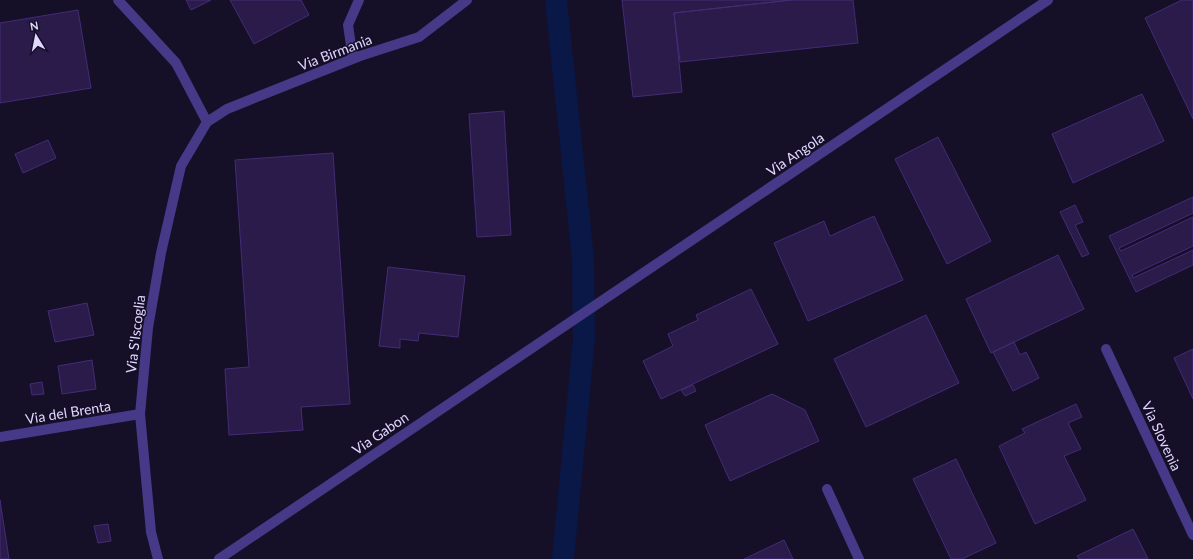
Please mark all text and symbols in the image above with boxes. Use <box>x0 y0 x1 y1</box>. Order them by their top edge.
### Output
north arrow <box>16 16 56 56</box>
text: N <box>29 19 39 33</box>
street label: Via Birmania <box>296 30 374 74</box>
street label: Via Angola <box>763 129 827 179</box>
street label: Via S'Iscoglia <box>122 294 148 374</box>
street label: Via del Brenta <box>24 397 112 427</box>
street label: Via Slovenia <box>1139 399 1185 473</box>
street label: Via Gabon <box>349 408 411 458</box>

